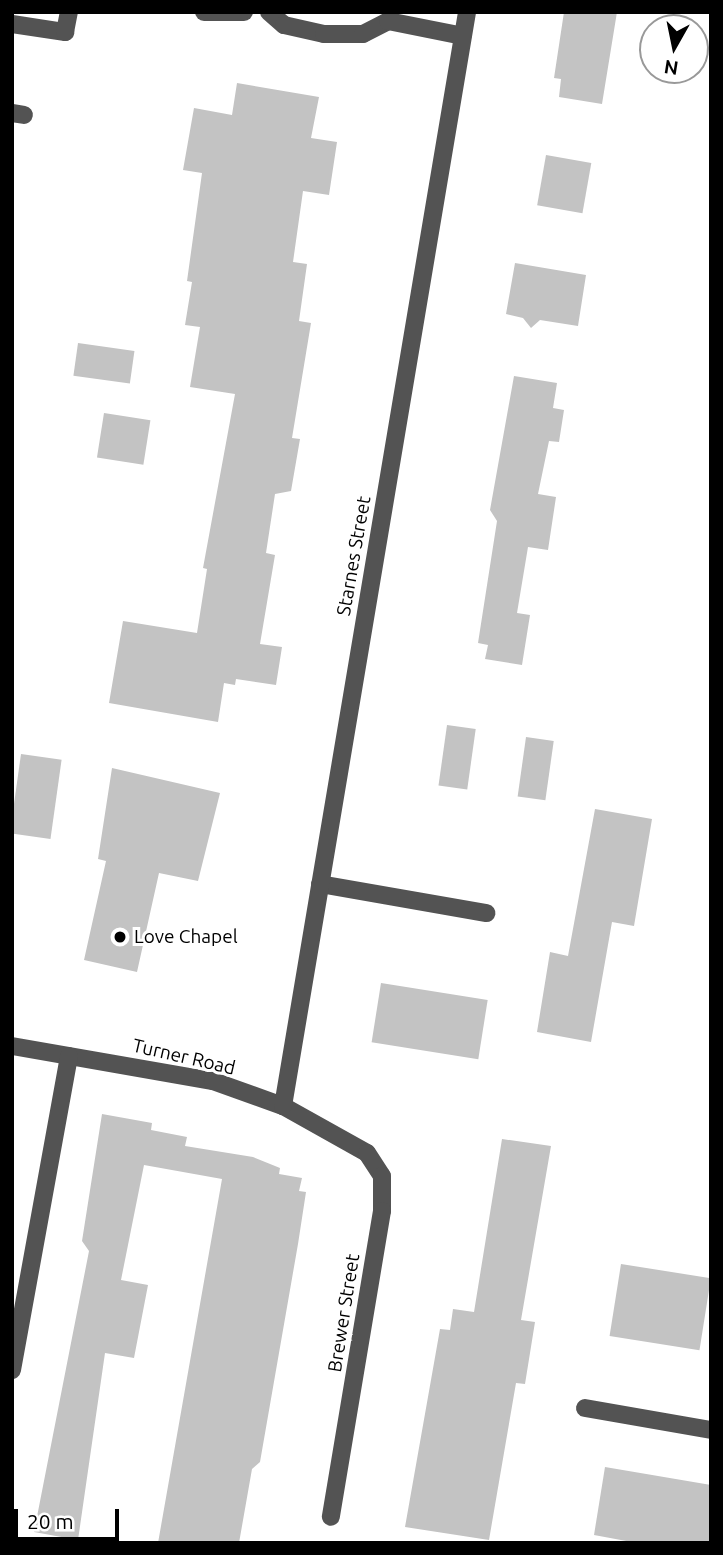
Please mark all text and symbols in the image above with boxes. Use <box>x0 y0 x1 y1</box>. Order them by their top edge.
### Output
north arrow <box>639 14 709 84</box>
text: N <box>662 56 680 80</box>
street label: Starnes Street <box>332 494 376 618</box>
place label: Love Chapel <box>134 926 238 948</box>
marker: Love Chapel <box>112 929 128 945</box>
street label: Turner Road <box>130 1034 238 1080</box>
street label: Brewer Street <box>323 1252 365 1374</box>
scale bar <box>18 1496 122 1540</box>
text: 20 m <box>27 1509 74 1533</box>

